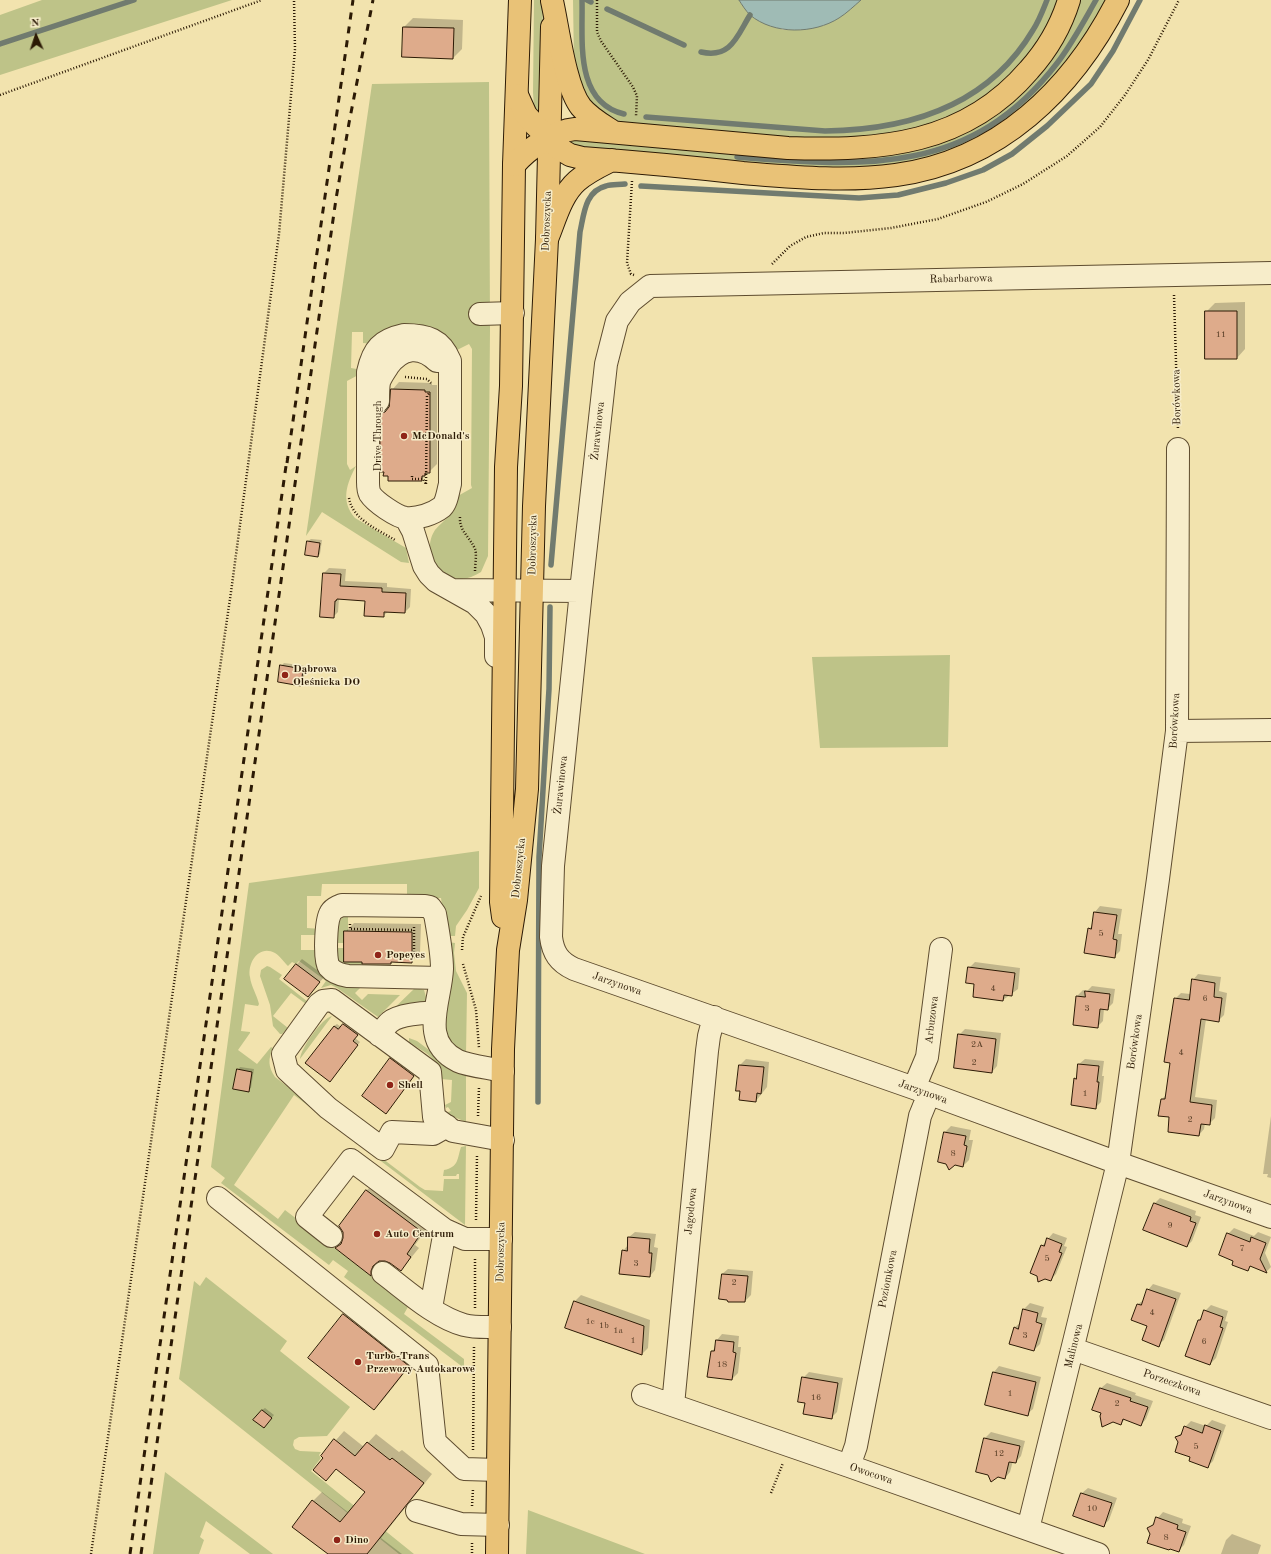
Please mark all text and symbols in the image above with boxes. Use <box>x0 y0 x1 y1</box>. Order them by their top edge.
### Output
north arrow <box>16 16 56 56</box>
text: N <box>31 18 40 29</box>
street label: Dobroszycka <box>539 191 555 251</box>
street label: Rabarbarowa <box>929 272 993 286</box>
house number: 11 <box>1216 330 1226 340</box>
street label: Borówkowa <box>1170 369 1184 425</box>
street label: Drive Through <box>371 400 385 472</box>
street label: Żurawinowa <box>588 401 608 461</box>
place label: McDonald's <box>412 429 470 443</box>
marker: McDonald's <box>399 431 409 441</box>
street label: Dobroszycka <box>526 515 540 575</box>
place label: Dąbrowa Oleśnicka DO <box>293 662 360 688</box>
marker: Dąbrowa Oleśnicka DO <box>280 670 290 680</box>
street label: Borówkowa <box>1167 693 1183 749</box>
street label: Żurawinowa <box>551 755 571 815</box>
street label: Dobroszycka <box>509 837 529 899</box>
house number: 5 <box>1098 929 1104 939</box>
place label: Popeyes <box>386 948 425 962</box>
marker: Popeyes <box>373 950 383 960</box>
street label: Jarzynowa <box>591 969 643 999</box>
house number: 4 <box>990 984 996 994</box>
house number: 6 <box>1202 994 1208 1004</box>
street label: Arbuzowa <box>923 995 941 1045</box>
house number: 3 <box>1084 1004 1090 1014</box>
street label: Borówkowa <box>1125 1013 1145 1071</box>
house number: 2A <box>971 1040 983 1050</box>
house number: 4 <box>1178 1048 1184 1058</box>
house number: 2 <box>971 1058 977 1068</box>
street label: Jarzynowa <box>897 1077 949 1107</box>
place label: Shell <box>398 1078 423 1092</box>
marker: Shell <box>385 1080 395 1090</box>
house number: 1 <box>1082 1089 1088 1099</box>
house number: 2 <box>1187 1115 1193 1125</box>
house number: 8 <box>950 1149 956 1159</box>
street label: Jagodowa <box>682 1187 700 1235</box>
street label: Jarzynowa <box>1202 1187 1254 1217</box>
house number: 9 <box>1167 1221 1173 1231</box>
street label: Dobroszycka <box>494 1222 508 1282</box>
place label: Auto Centrum <box>385 1227 454 1241</box>
marker: Auto Centrum <box>372 1229 382 1239</box>
house number: 7 <box>1239 1244 1245 1254</box>
street label: Poziomkowa <box>876 1249 900 1309</box>
house number: 5 <box>1044 1254 1050 1264</box>
house number: 3 <box>633 1259 639 1269</box>
house number: 2 <box>731 1278 737 1288</box>
house number: 4 <box>1149 1308 1155 1318</box>
house number: 1c <box>585 1317 595 1327</box>
house number: 1b <box>599 1321 609 1331</box>
street label: Malinowa <box>1062 1322 1086 1370</box>
house number: 1a <box>613 1326 623 1336</box>
house number: 3 <box>1022 1331 1028 1341</box>
house number: 1 <box>630 1336 636 1346</box>
house number: 6 <box>1201 1337 1207 1347</box>
place label: Turbo-Trans Przewozy Autokarowe <box>366 1349 475 1375</box>
marker: Turbo-Trans Przewozy Autokarowe <box>353 1357 363 1367</box>
house number: 18 <box>717 1360 727 1370</box>
street label: Porzeczkowa <box>1141 1367 1203 1399</box>
house number: 1 <box>1007 1389 1013 1399</box>
house number: 16 <box>811 1393 821 1403</box>
house number: 2 <box>1114 1399 1120 1409</box>
house number: 5 <box>1193 1442 1199 1452</box>
house number: 12 <box>994 1449 1004 1459</box>
street label: Owocowa <box>848 1460 894 1488</box>
house number: 10 <box>1087 1504 1097 1514</box>
place label: Dino <box>345 1533 369 1547</box>
house number: 8 <box>1163 1533 1169 1543</box>
marker: Dino <box>332 1535 342 1545</box>

